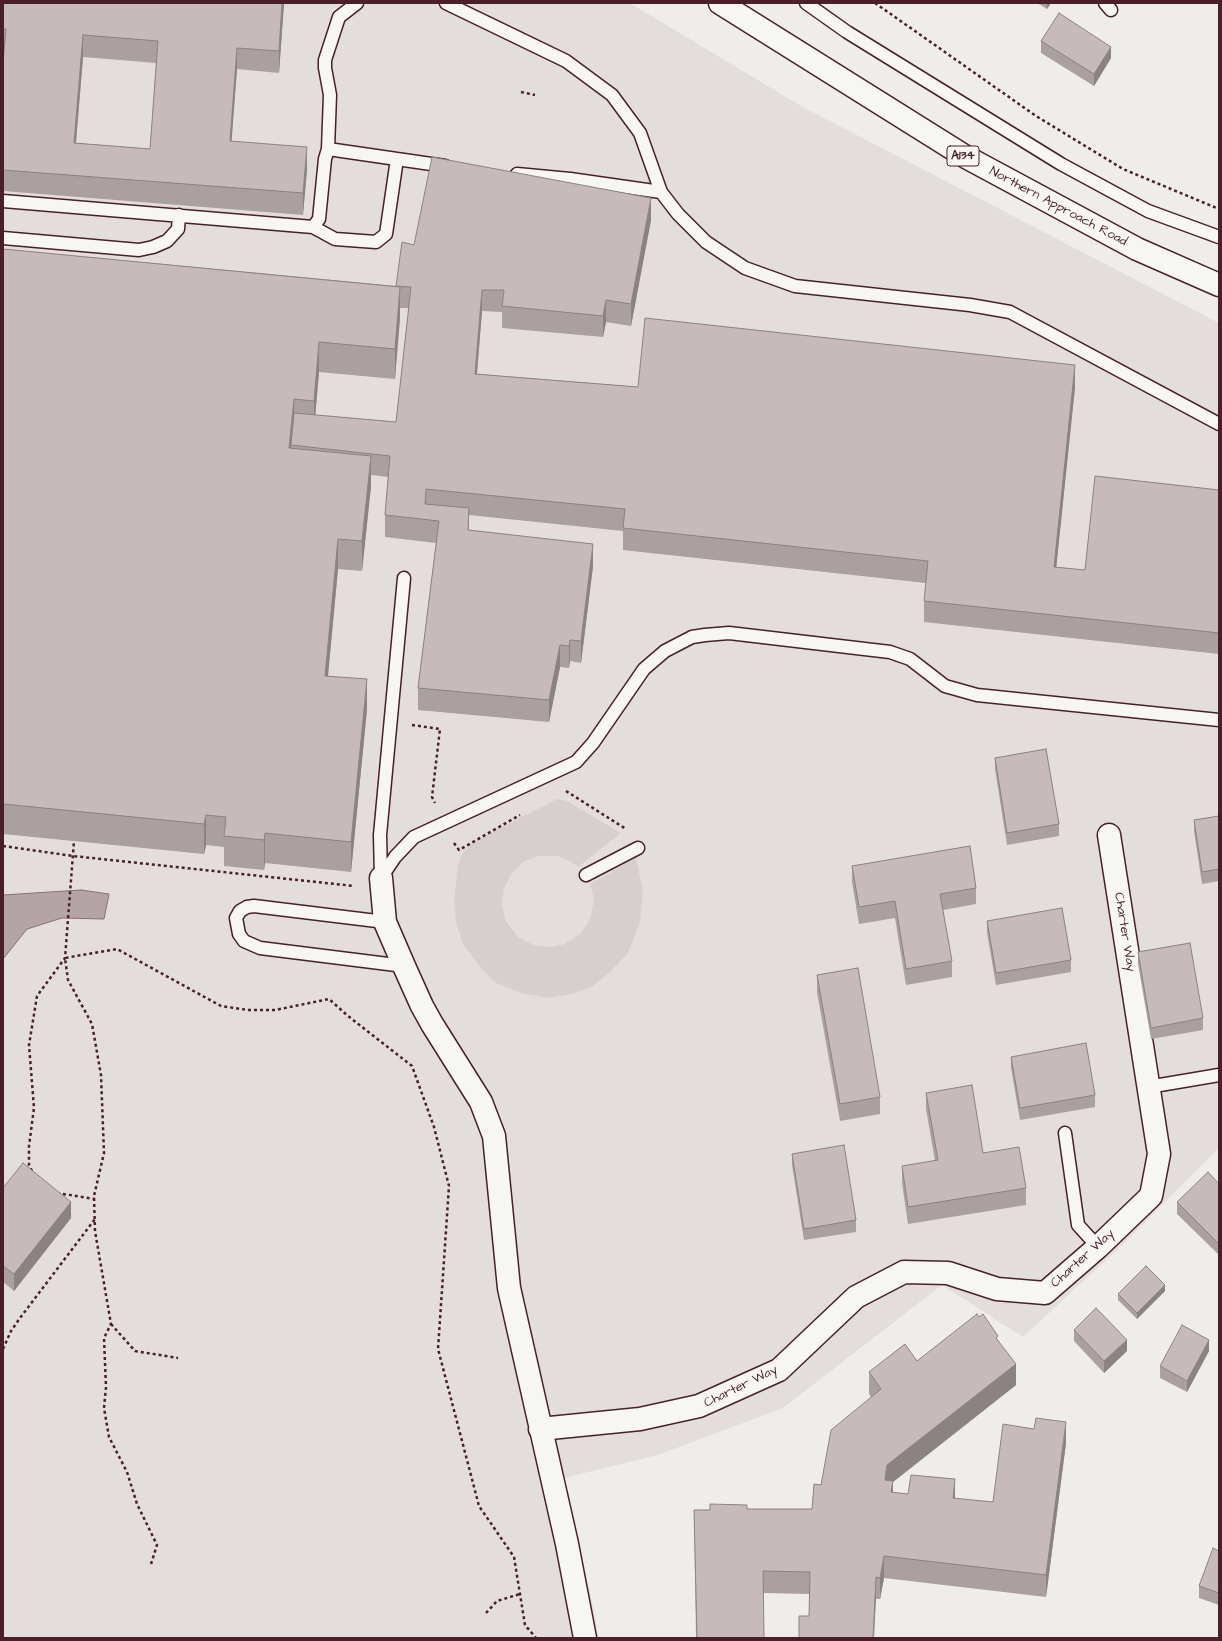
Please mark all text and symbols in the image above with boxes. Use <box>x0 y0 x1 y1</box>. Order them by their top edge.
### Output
road number: A134 <box>947 146 979 166</box>
street label: Northern Approach Road <box>986 164 1130 250</box>
street label: Charter Way <box>1110 891 1138 973</box>
street label: Charter Way <box>1048 1226 1118 1292</box>
street label: Charter Way <box>702 1362 780 1412</box>

